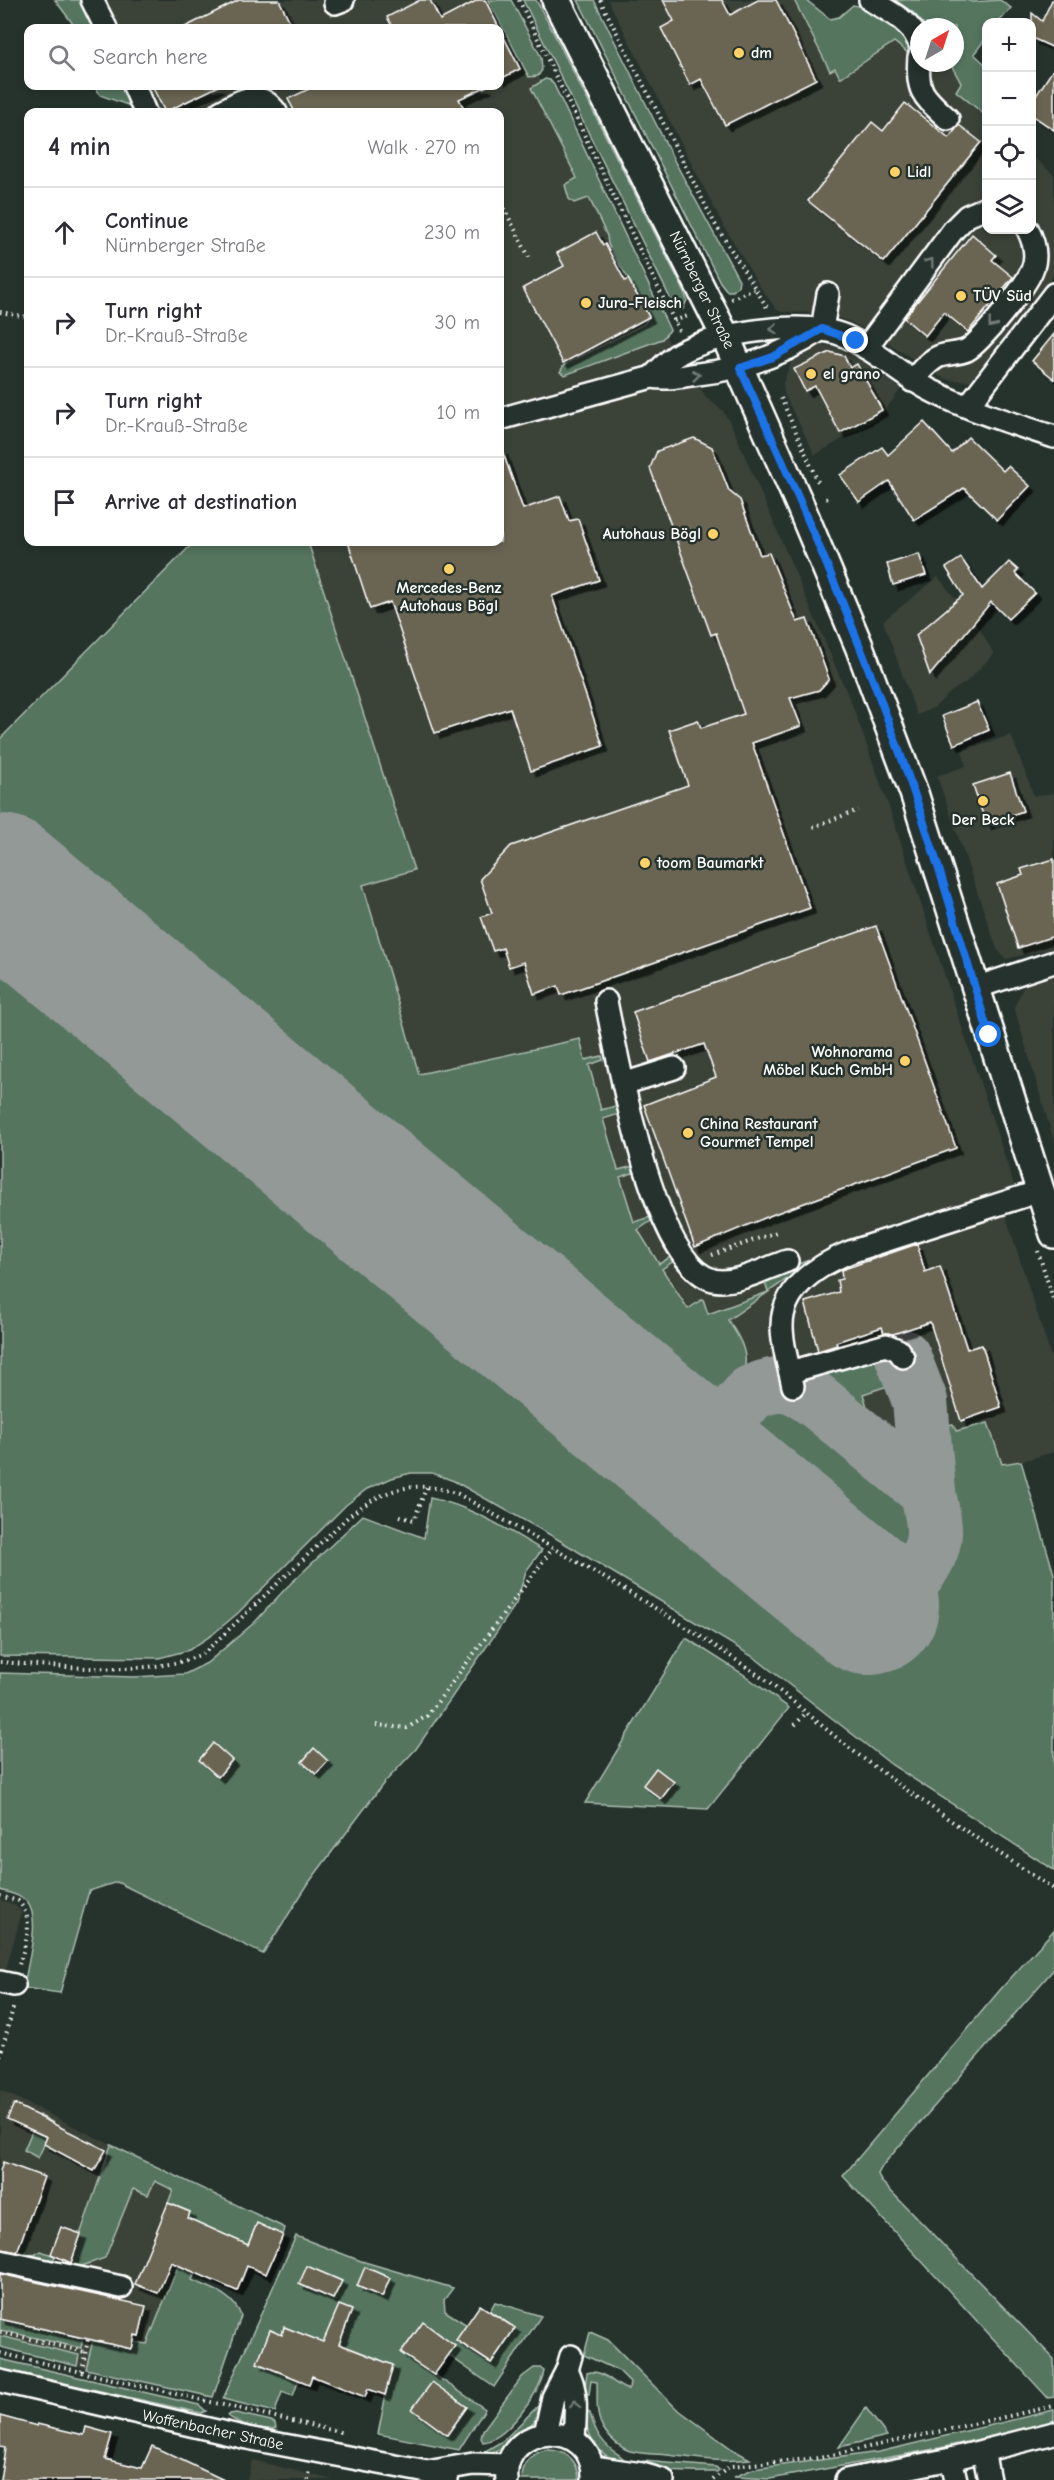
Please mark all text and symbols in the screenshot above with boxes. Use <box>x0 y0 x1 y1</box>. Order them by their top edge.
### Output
north arrow <box>910 18 964 72</box>
map controls <box>982 18 1036 234</box>
button: + <box>982 18 1036 72</box>
search box <box>24 24 504 90</box>
icon: search <box>45 41 78 74</box>
text: Search here <box>93 44 208 70</box>
place label: dm <box>751 44 772 62</box>
marker: dm <box>732 46 746 60</box>
button: − <box>982 72 1036 126</box>
button: locate <box>982 126 1036 180</box>
text: 4 min <box>48 132 111 162</box>
text: Walk · 270 m <box>367 136 480 159</box>
place label: Lidl <box>907 163 931 181</box>
marker: Lidl <box>888 165 902 179</box>
button: layers <box>982 180 1036 234</box>
text: Continue <box>105 208 188 234</box>
icon: ahead <box>48 216 81 249</box>
text: 230 m <box>424 221 480 244</box>
street label: Nürnberger Straße <box>666 228 738 352</box>
text: Nürnberger Straße <box>105 234 266 257</box>
one-way arrow <box>922 258 933 269</box>
place label: TÜV Süd <box>973 287 1032 305</box>
marker: TÜV Süd <box>954 289 968 303</box>
place label: Jura-Fleisch <box>598 294 682 312</box>
marker: Jura-Fleisch <box>579 296 593 310</box>
text: Turn right <box>105 298 202 324</box>
icon: right <box>48 306 81 339</box>
text: 30 m <box>434 311 480 334</box>
one-way arrow <box>988 317 999 328</box>
one-way arrow <box>769 323 778 335</box>
text: Dr.-Krauß-Straße <box>105 324 248 347</box>
route end <box>842 327 868 353</box>
place label: el grano <box>823 365 880 383</box>
marker: el grano <box>804 367 818 381</box>
one-way arrow <box>692 369 701 382</box>
text: Turn right <box>105 388 202 414</box>
icon: right <box>48 396 81 429</box>
text: 10 m <box>437 401 480 424</box>
text: Dr.-Krauß-Straße <box>105 414 248 437</box>
icon: arrive <box>48 486 81 519</box>
text: Arrive at destination <box>105 489 297 515</box>
place label: Autohaus Bögl <box>603 525 701 543</box>
marker: Autohaus Bögl <box>706 527 720 541</box>
marker: Mercedes-Benz Autohaus Bögl <box>442 562 456 576</box>
place label: Mercedes-Benz Autohaus Bögl <box>397 579 502 615</box>
marker: Der Beck <box>976 794 990 808</box>
place label: Der Beck <box>952 811 1015 829</box>
place label: toom Baumarkt <box>656 854 764 872</box>
marker: toom Baumarkt <box>638 856 652 870</box>
route start <box>975 1021 1001 1047</box>
place label: Wohnorama Möbel Kuch GmbH <box>763 1043 893 1079</box>
marker: Wohnorama Möbel Kuch GmbH <box>898 1054 912 1068</box>
place label: China Restaurant Gourmet Tempel <box>700 1115 819 1151</box>
marker: China Restaurant Gourmet Tempel <box>681 1126 695 1140</box>
one-way arrow <box>569 2400 581 2409</box>
street label: Woffenbacher Straße <box>141 2406 285 2454</box>

